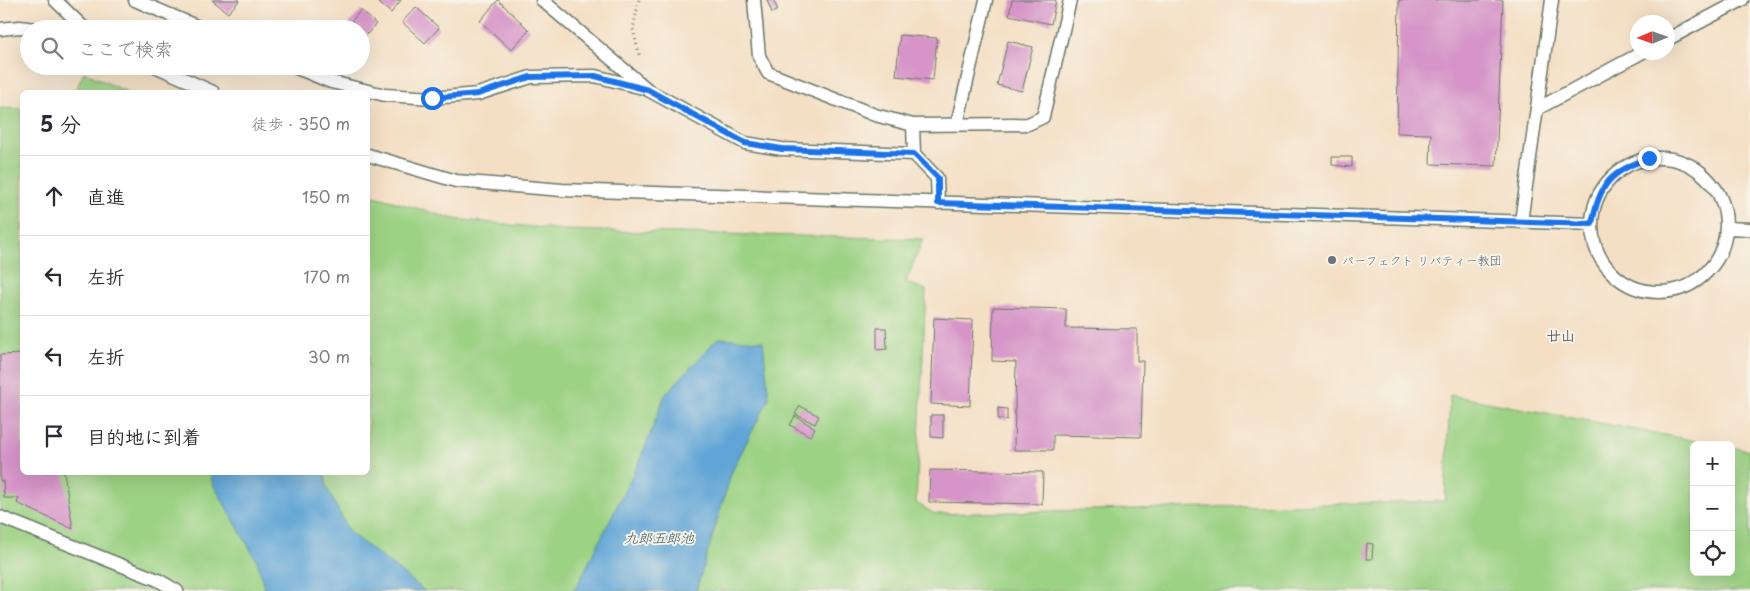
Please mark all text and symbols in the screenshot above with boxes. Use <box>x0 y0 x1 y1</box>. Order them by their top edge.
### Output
north arrow <box>1630 15 1675 60</box>
search box <box>20 20 370 75</box>
icon: search <box>38 34 66 62</box>
text: ここで検索 <box>78 34 173 62</box>
route start <box>421 87 444 110</box>
text: 5 分 <box>40 107 81 139</box>
text: 徒歩 · 350 m <box>251 111 350 135</box>
route end <box>1638 147 1661 170</box>
icon: ahead <box>40 182 68 210</box>
text: 直進 <box>87 182 125 210</box>
text: 150 m <box>302 184 350 208</box>
place label: パーフェクト リバティー教団 <box>1342 251 1501 269</box>
marker: パーフェクト リバティー教団 <box>1326 254 1338 266</box>
icon: left <box>40 262 68 290</box>
text: 左折 <box>87 262 125 290</box>
text: 170 m <box>304 264 350 288</box>
district label: 廿山 <box>1547 325 1575 346</box>
icon: left <box>40 342 68 370</box>
text: 左折 <box>87 342 125 370</box>
text: 30 m <box>308 344 350 368</box>
icon: arrive <box>40 422 68 450</box>
text: 目的地に到着 <box>87 422 201 450</box>
map controls <box>1690 441 1735 576</box>
button: + <box>1690 441 1735 486</box>
button: − <box>1690 486 1735 531</box>
water label: 九郎五郎池 <box>624 527 695 548</box>
button: locate <box>1690 531 1735 576</box>

